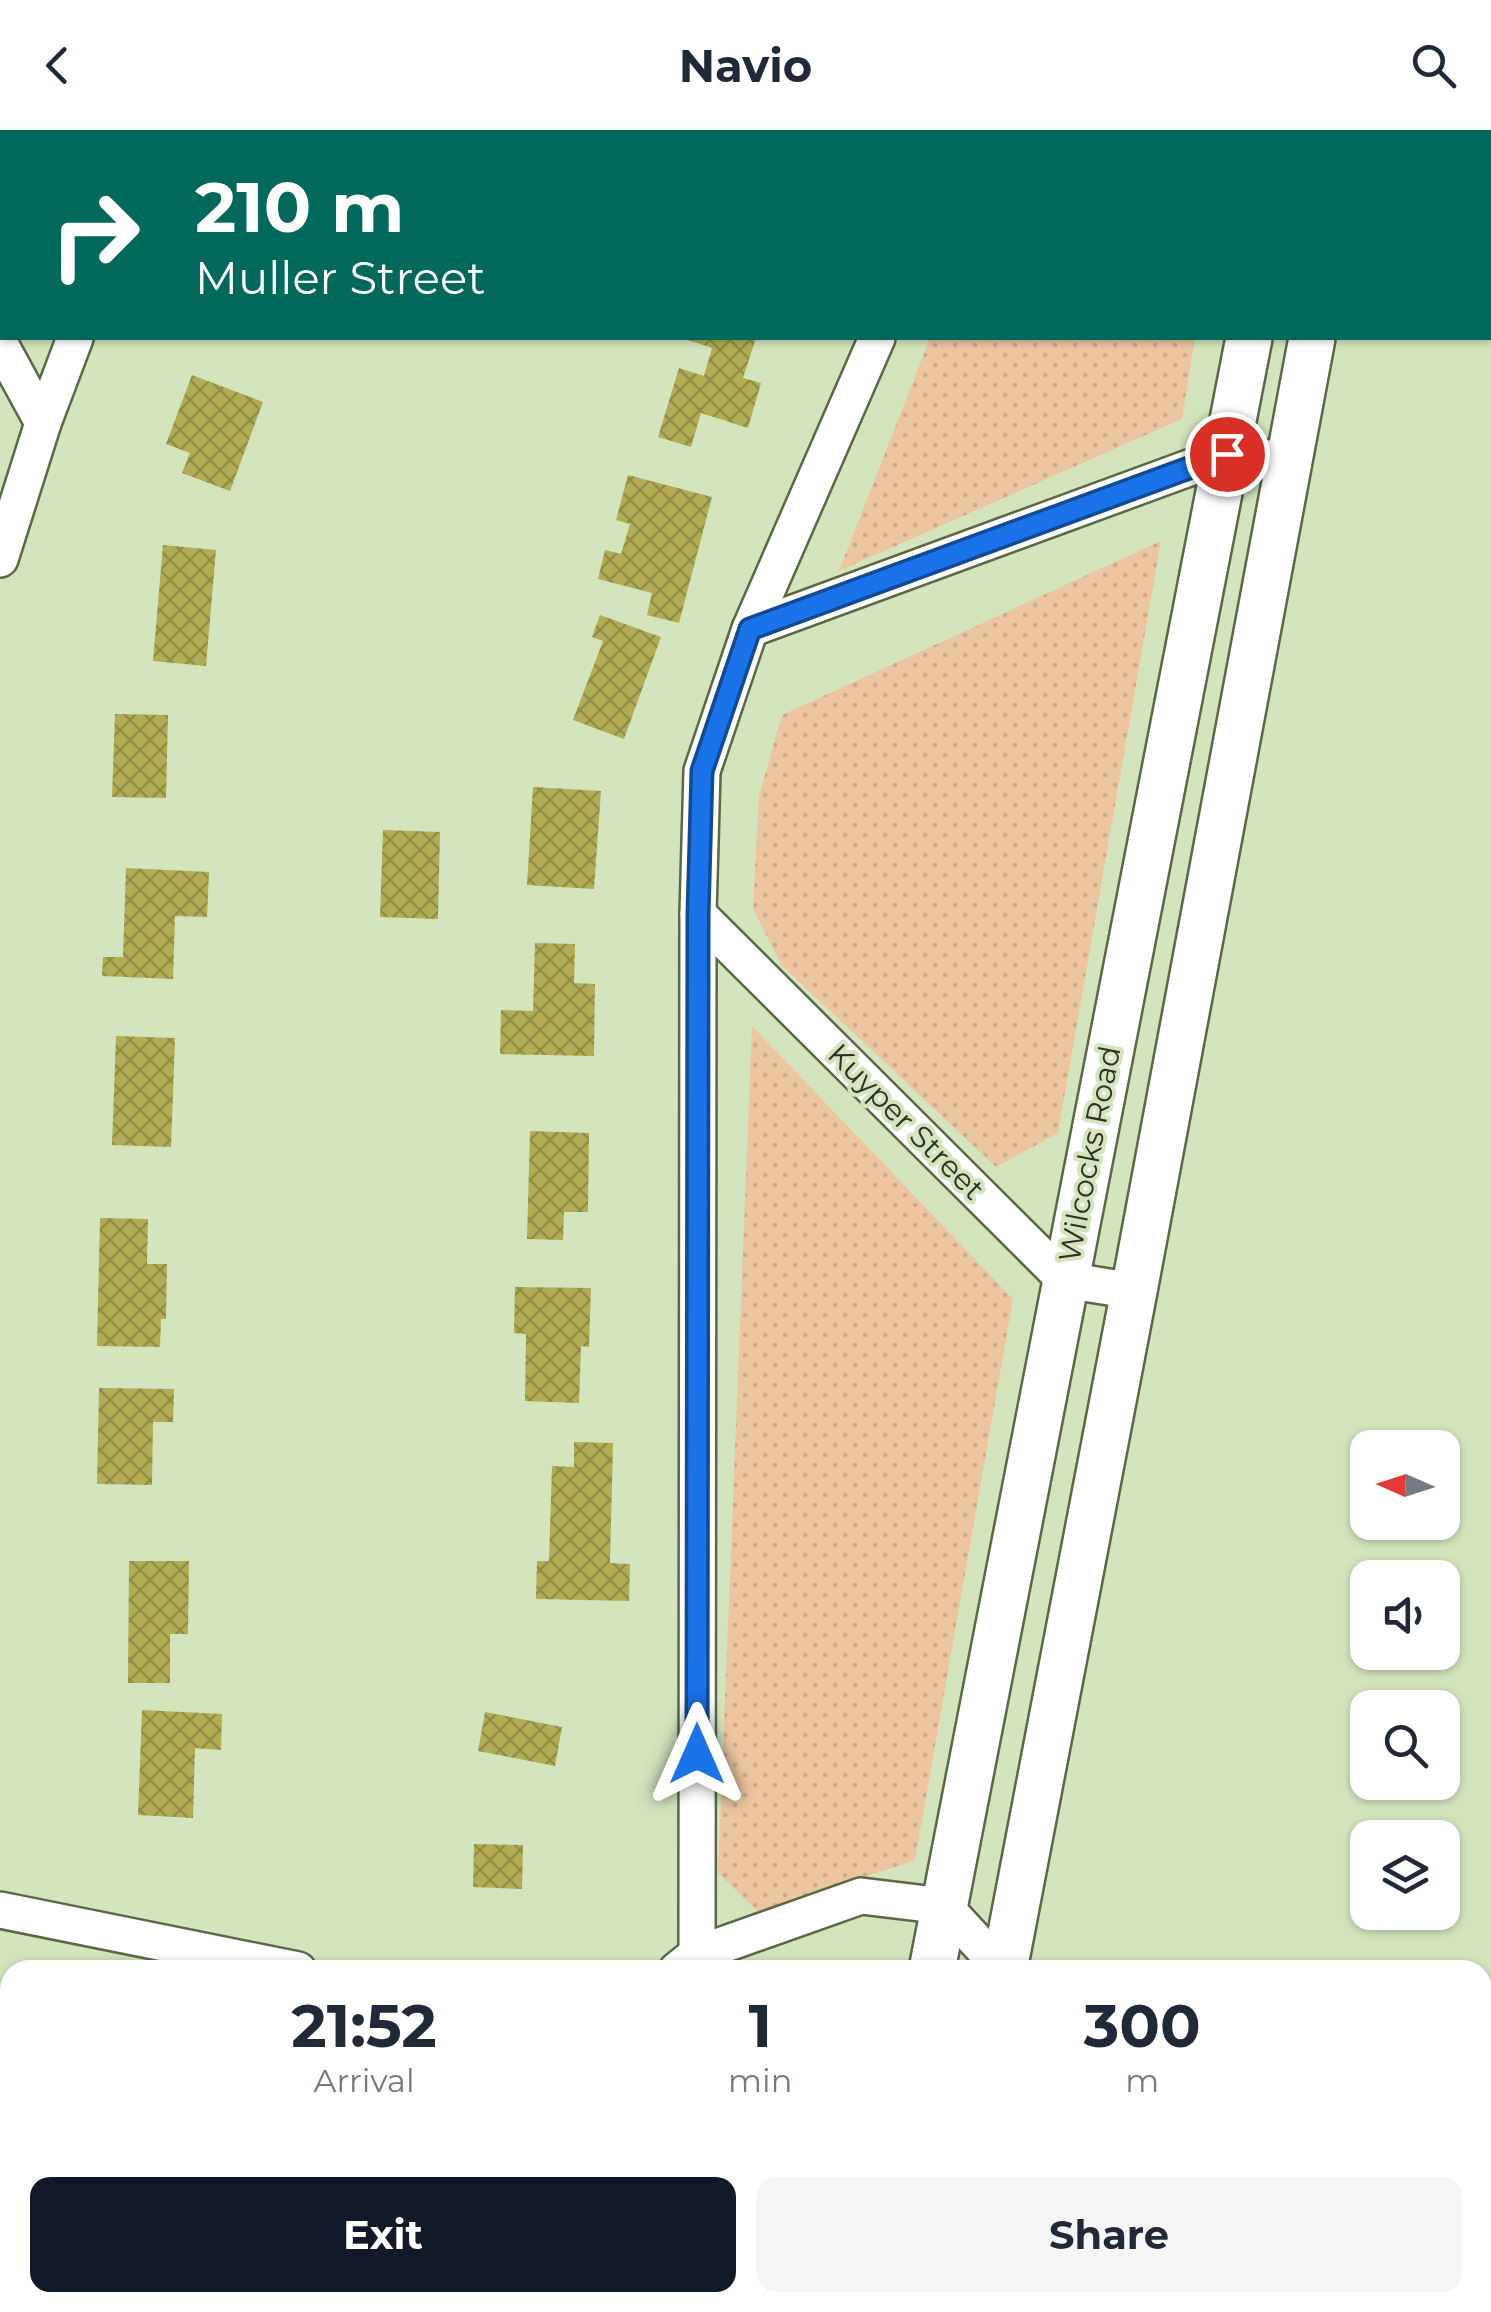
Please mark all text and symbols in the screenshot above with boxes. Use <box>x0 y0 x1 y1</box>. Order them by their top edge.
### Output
icon: back <box>30 38 85 93</box>
text: Navio <box>679 38 812 93</box>
icon: search <box>1406 38 1461 93</box>
text: 210 m <box>195 164 405 250</box>
icon: right <box>30 170 160 300</box>
text: Muller Street <box>195 250 486 305</box>
pin <box>1185 412 1270 497</box>
icon: arrive <box>1200 427 1255 482</box>
street label: Kuyper Street <box>820 1036 992 1208</box>
street label: Wilcocks Road <box>1050 1043 1129 1265</box>
north arrow <box>1350 1430 1460 1540</box>
map controls <box>1350 1430 1460 1930</box>
button: sound <box>1350 1560 1460 1670</box>
button: search <box>1350 1690 1460 1800</box>
position arrow <box>645 1702 749 1806</box>
button: layers <box>1350 1820 1460 1930</box>
text: 21:52 <box>291 1989 437 2062</box>
text: 1 <box>748 1989 772 2062</box>
text: 300 <box>1084 1989 1201 2062</box>
text: Arrival <box>314 2061 415 2100</box>
text: min <box>728 2061 792 2100</box>
text: m <box>1125 2061 1159 2100</box>
button: Exit <box>30 2177 736 2292</box>
button: Share <box>756 2177 1462 2292</box>

